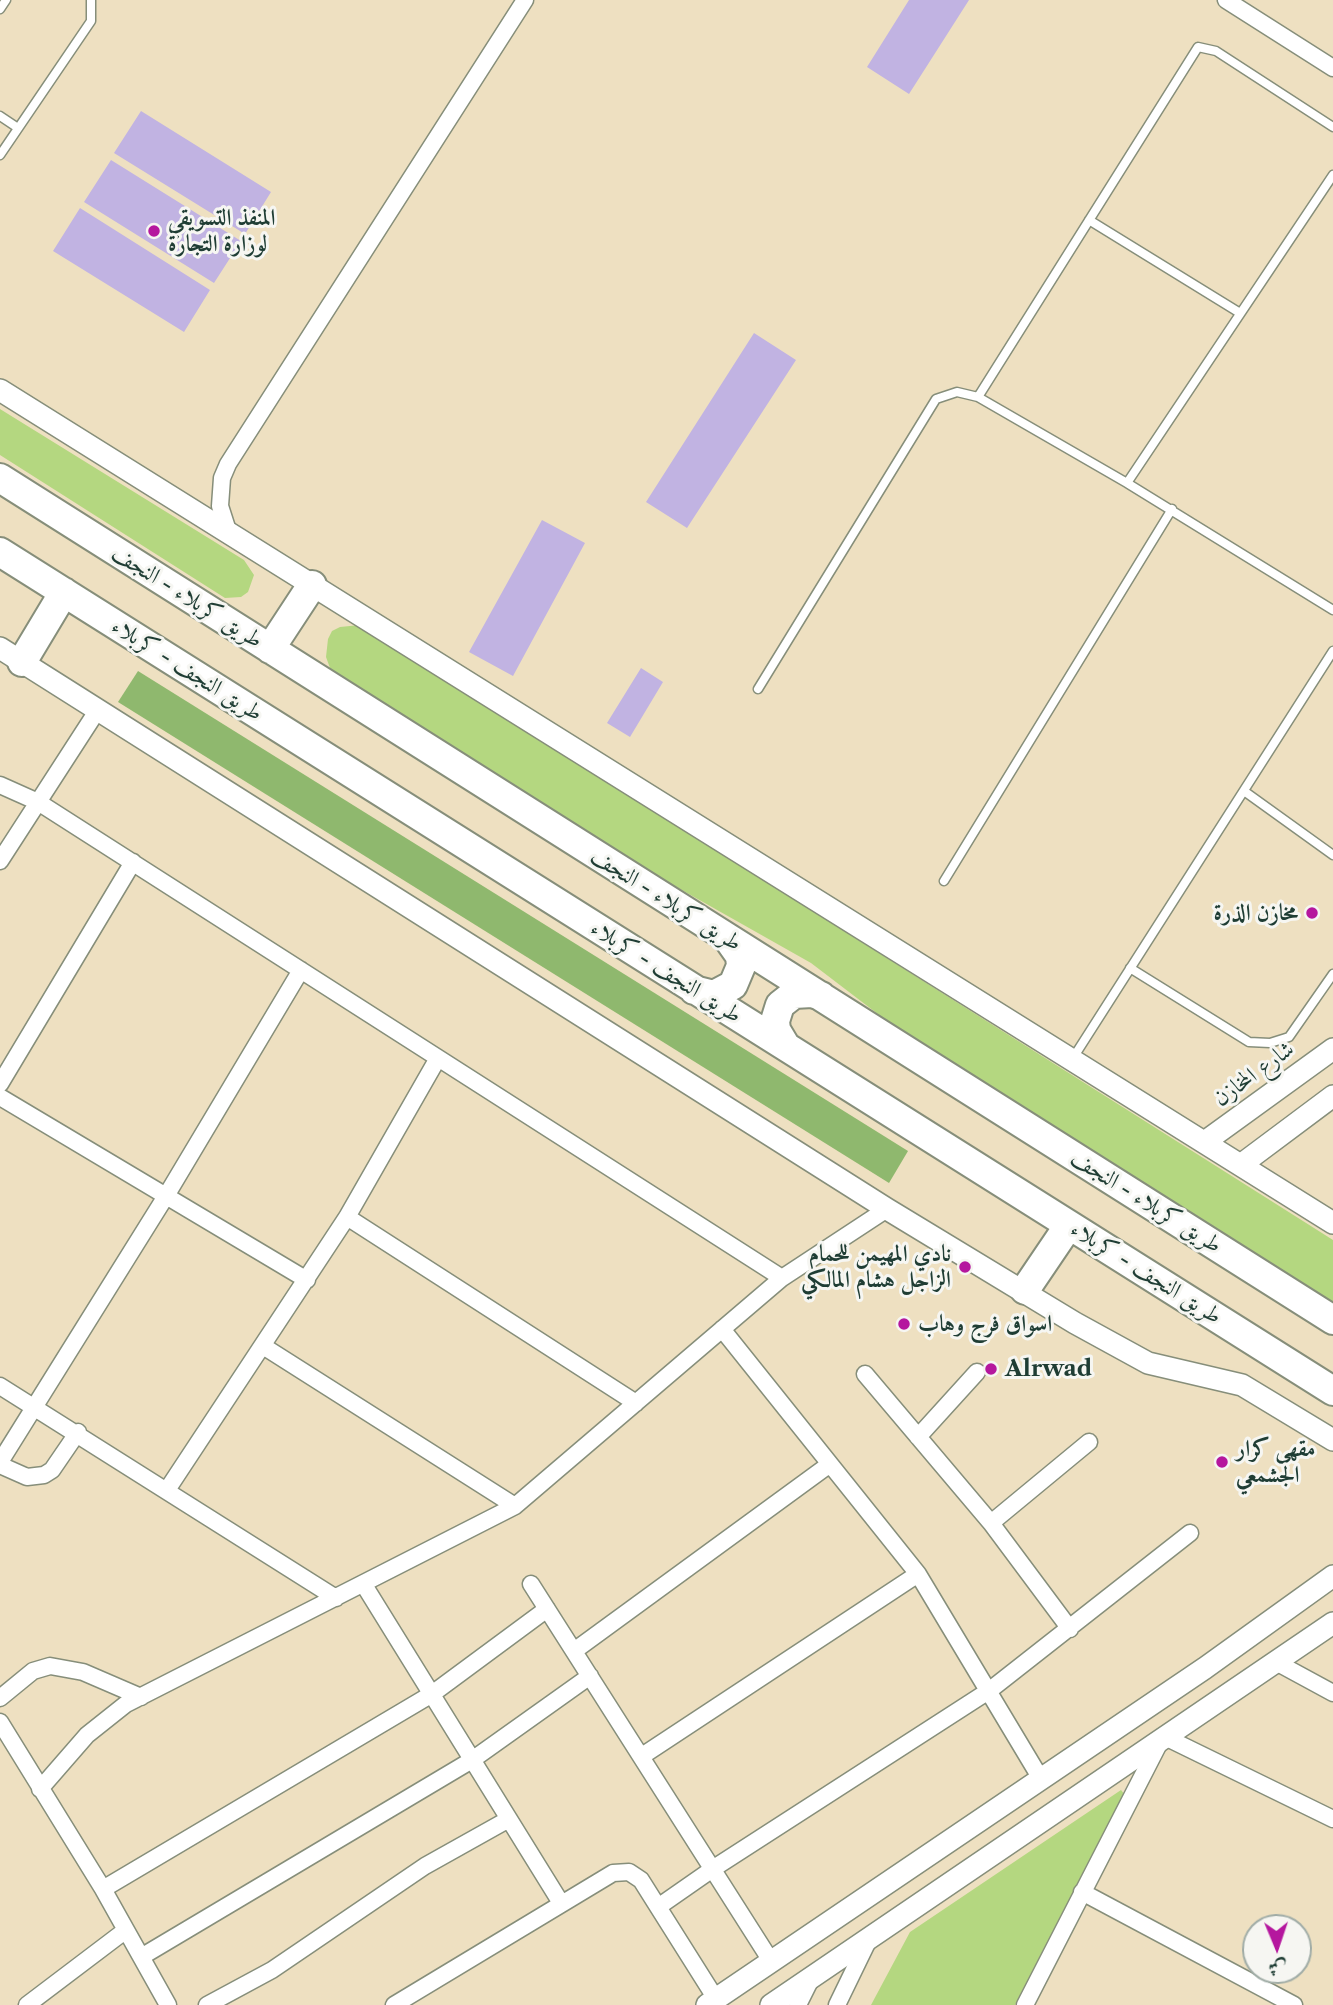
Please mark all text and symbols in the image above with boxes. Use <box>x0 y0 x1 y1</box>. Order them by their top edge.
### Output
place label: المنفذ التسويقي لوزارة التجارة <box>168 204 276 258</box>
marker: المنفذ التسويقي لوزارة التجارة <box>146 223 162 239</box>
street label: طريق كربلاء - النجف <box>106 539 268 655</box>
street label: طريق النجف - كربلاء <box>106 612 268 728</box>
street label: طريق كربلاء - النجف <box>585 842 747 958</box>
place label: مخازن الذرة <box>1214 899 1298 927</box>
marker: مخازن الذرة <box>1304 905 1320 921</box>
street label: طريق النجف - كربلاء <box>585 914 747 1030</box>
street label: شارع المخازن <box>1208 1035 1300 1113</box>
street label: طريق كربلاء - النجف <box>1065 1144 1227 1260</box>
street label: طريق النجف - كربلاء <box>1065 1215 1227 1331</box>
place label: نادي المهيمن للحمام الزاجل هشام المالكي <box>801 1240 951 1294</box>
marker: نادي المهيمن للحمام الزاجل هشام المالكي <box>957 1259 973 1275</box>
place label: اسواق فرج وهاب <box>918 1310 1052 1338</box>
marker: اسواق فرج وهاب <box>896 1316 912 1332</box>
place label: Alrwad <box>1005 1355 1092 1383</box>
marker: Alrwad <box>983 1361 999 1377</box>
place label: مقهى كرار الجشمعي <box>1236 1435 1315 1489</box>
marker: مقهى كرار الجشمعي <box>1214 1454 1230 1470</box>
north arrow <box>1242 1914 1312 1984</box>
text: ش <box>1268 1957 1288 1980</box>

